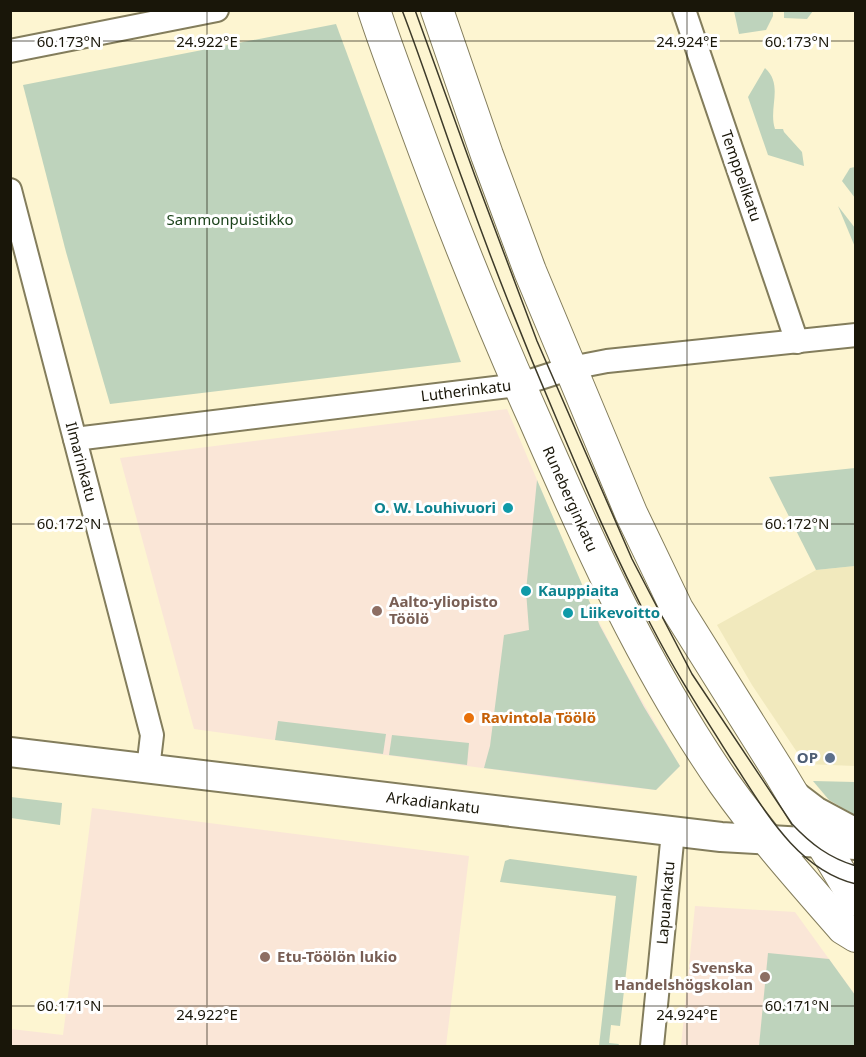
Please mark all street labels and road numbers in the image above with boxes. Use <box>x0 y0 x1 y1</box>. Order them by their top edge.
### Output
street label: Temppelikatu <box>717 127 767 224</box>
street label: Lutherinkatu <box>420 375 512 405</box>
street label: Ilmarinkatu <box>62 420 102 504</box>
street label: Runeberginkatu <box>539 443 603 555</box>
street label: Arkadiankatu <box>385 786 481 818</box>
street label: Lapuankatu <box>651 860 679 945</box>

